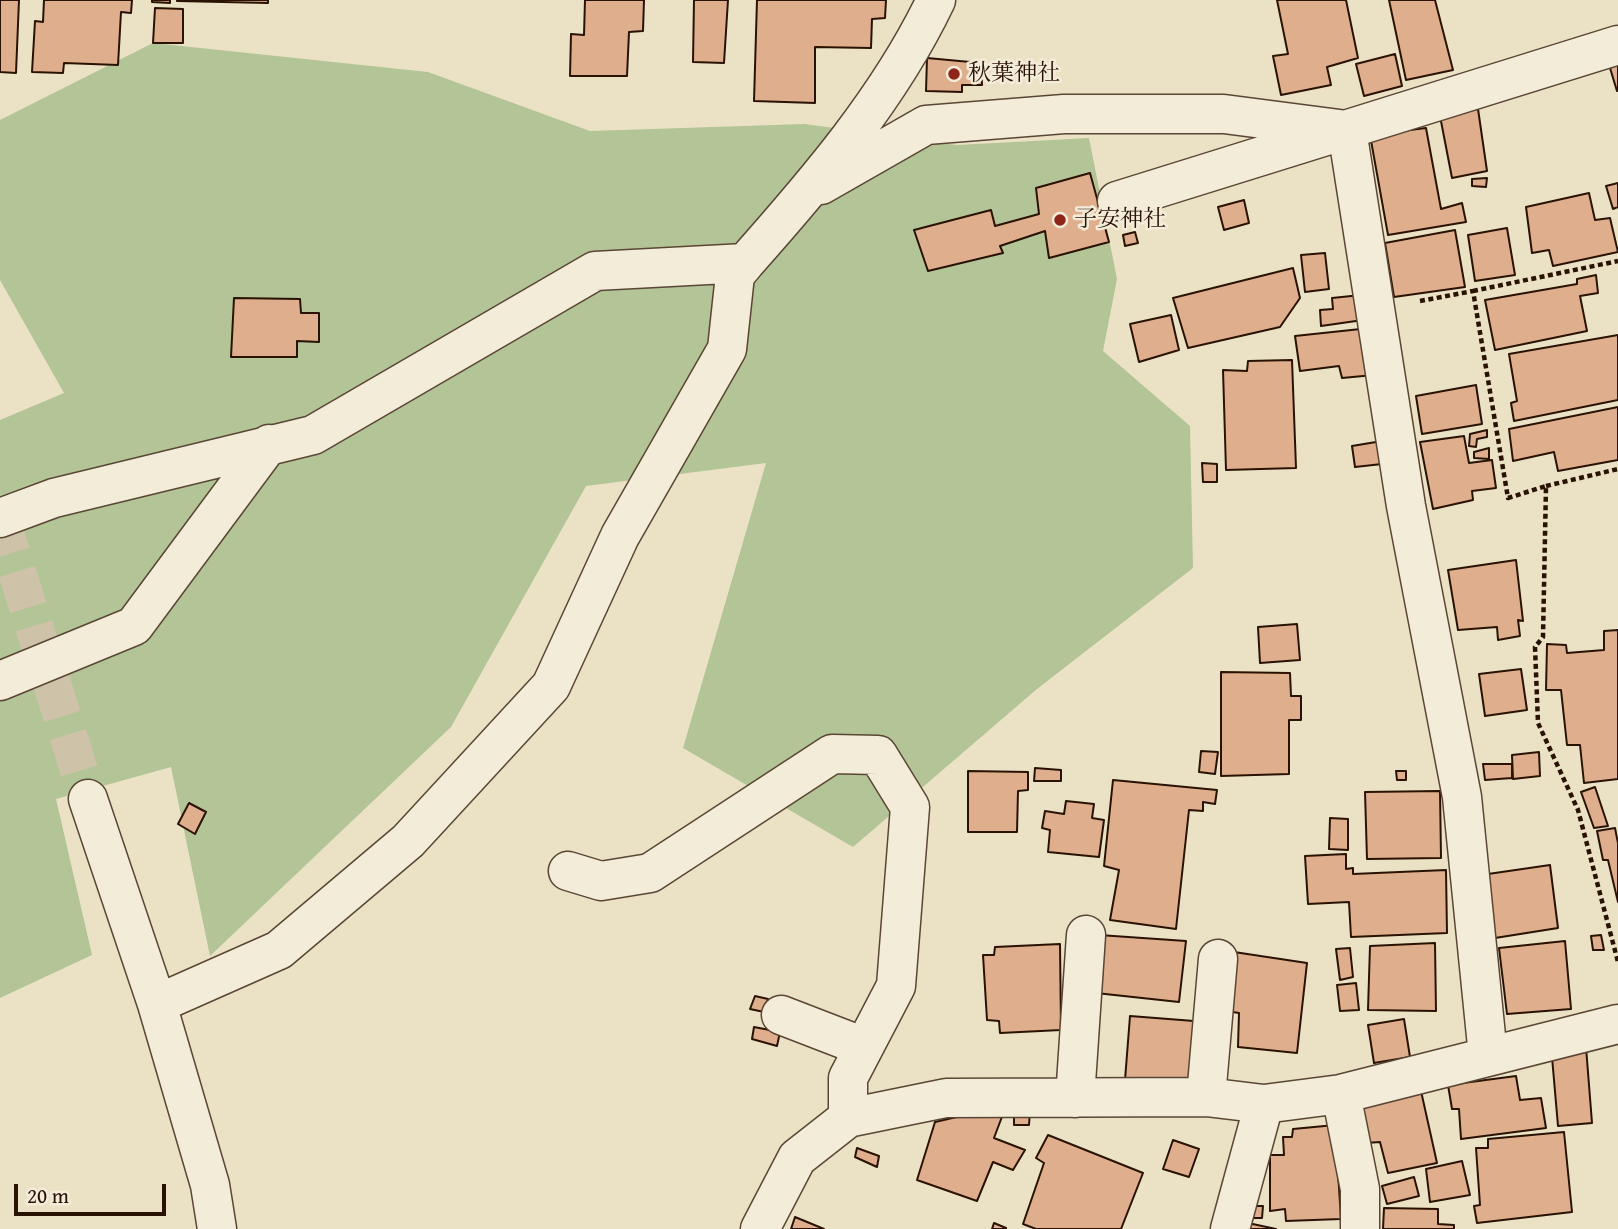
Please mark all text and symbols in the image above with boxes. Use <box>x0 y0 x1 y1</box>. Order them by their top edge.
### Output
place label: 秋葉神社 <box>968 60 1060 88</box>
marker: 秋葉神社 <box>946 66 962 82</box>
place label: 子安神社 <box>1074 206 1166 234</box>
marker: 子安神社 <box>1052 212 1068 228</box>
scale bar <box>18 1170 170 1214</box>
text: 20 m <box>27 1180 69 1211</box>

